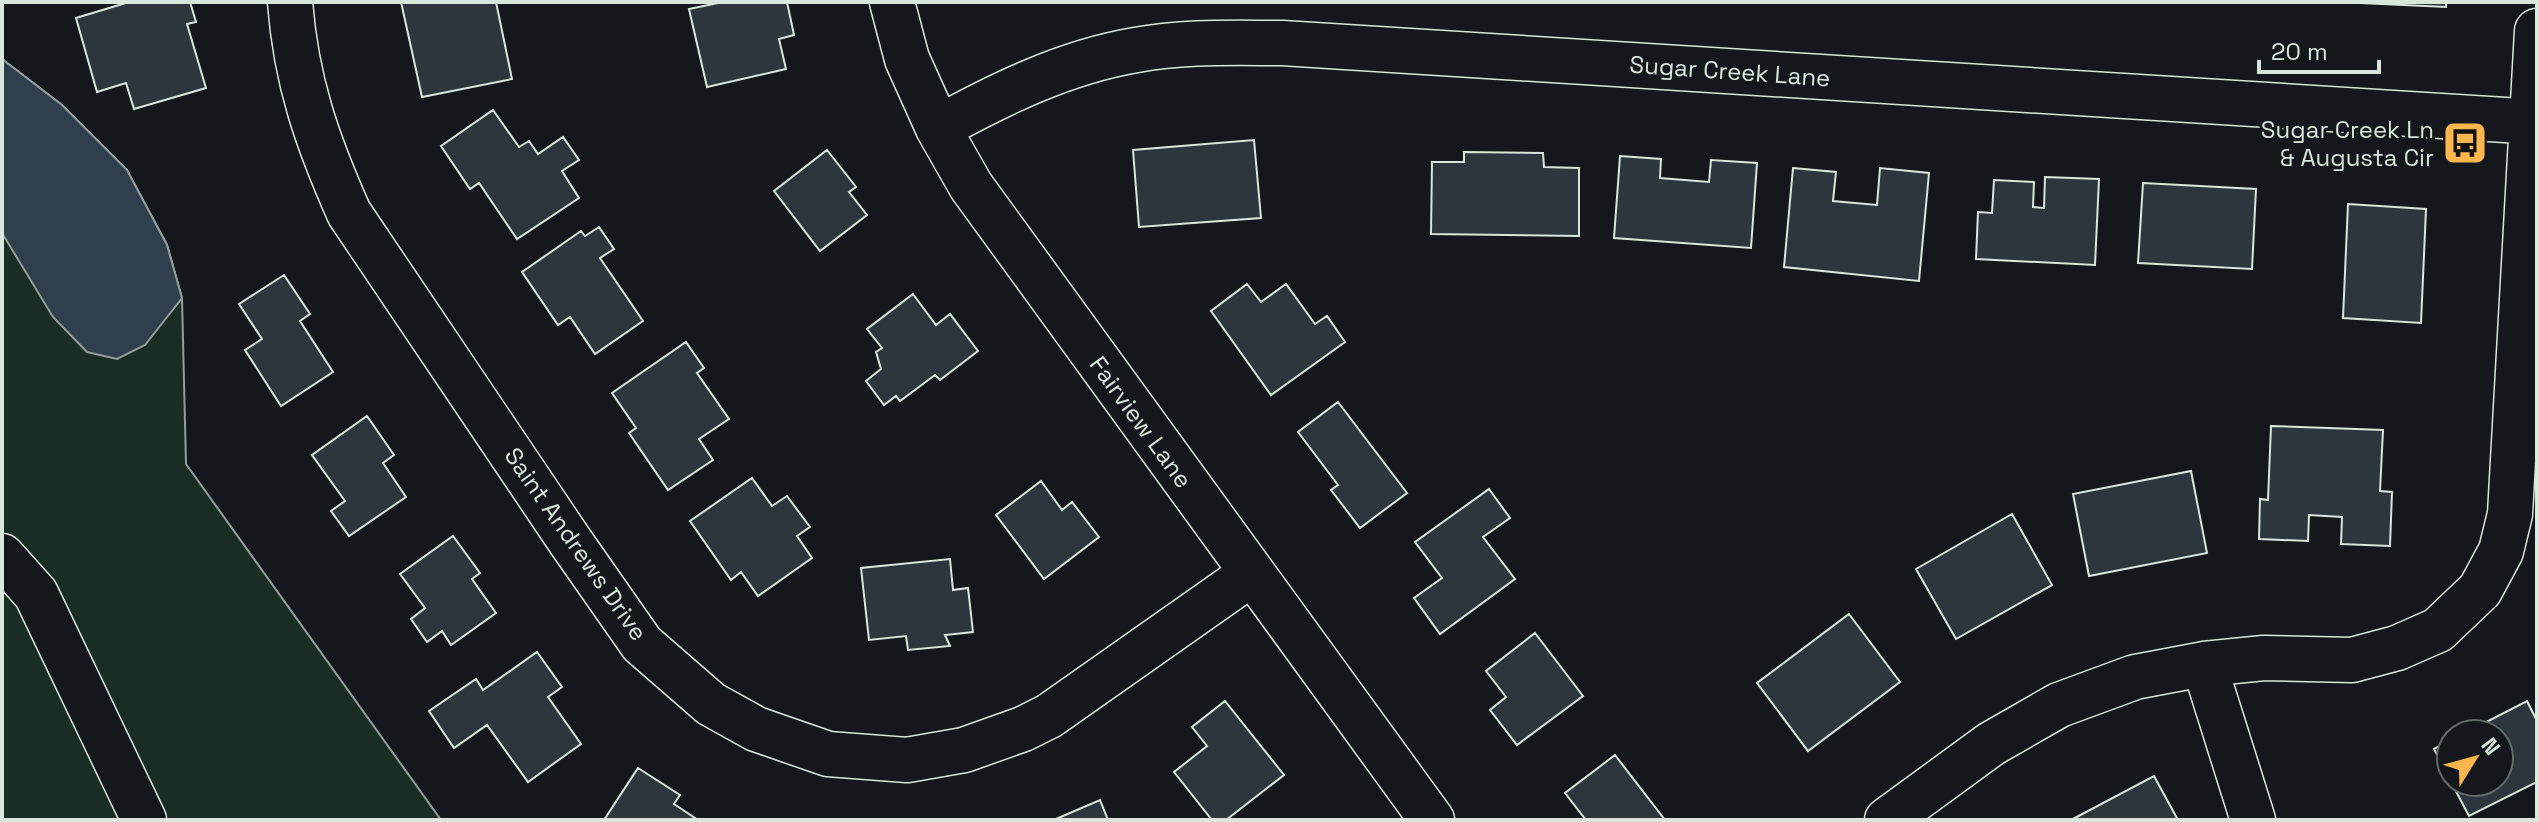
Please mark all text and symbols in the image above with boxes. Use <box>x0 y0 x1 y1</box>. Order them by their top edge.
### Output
scale bar <box>2259 24 2379 74</box>
text: 20 m <box>2271 36 2328 67</box>
street label: Sugar Creek Lane <box>1629 49 1831 93</box>
place label: Sugar Creek Ln & Augusta Cir <box>2261 114 2434 173</box>
bus stop icon: Sugar Creek Ln & Augusta Cir <box>2441 119 2489 167</box>
street label: Fairview Lane <box>1083 350 1199 494</box>
street label: Saint Andrews Drive <box>498 441 654 647</box>
north arrow <box>2435 718 2515 798</box>
text: N <box>2475 732 2507 760</box>

